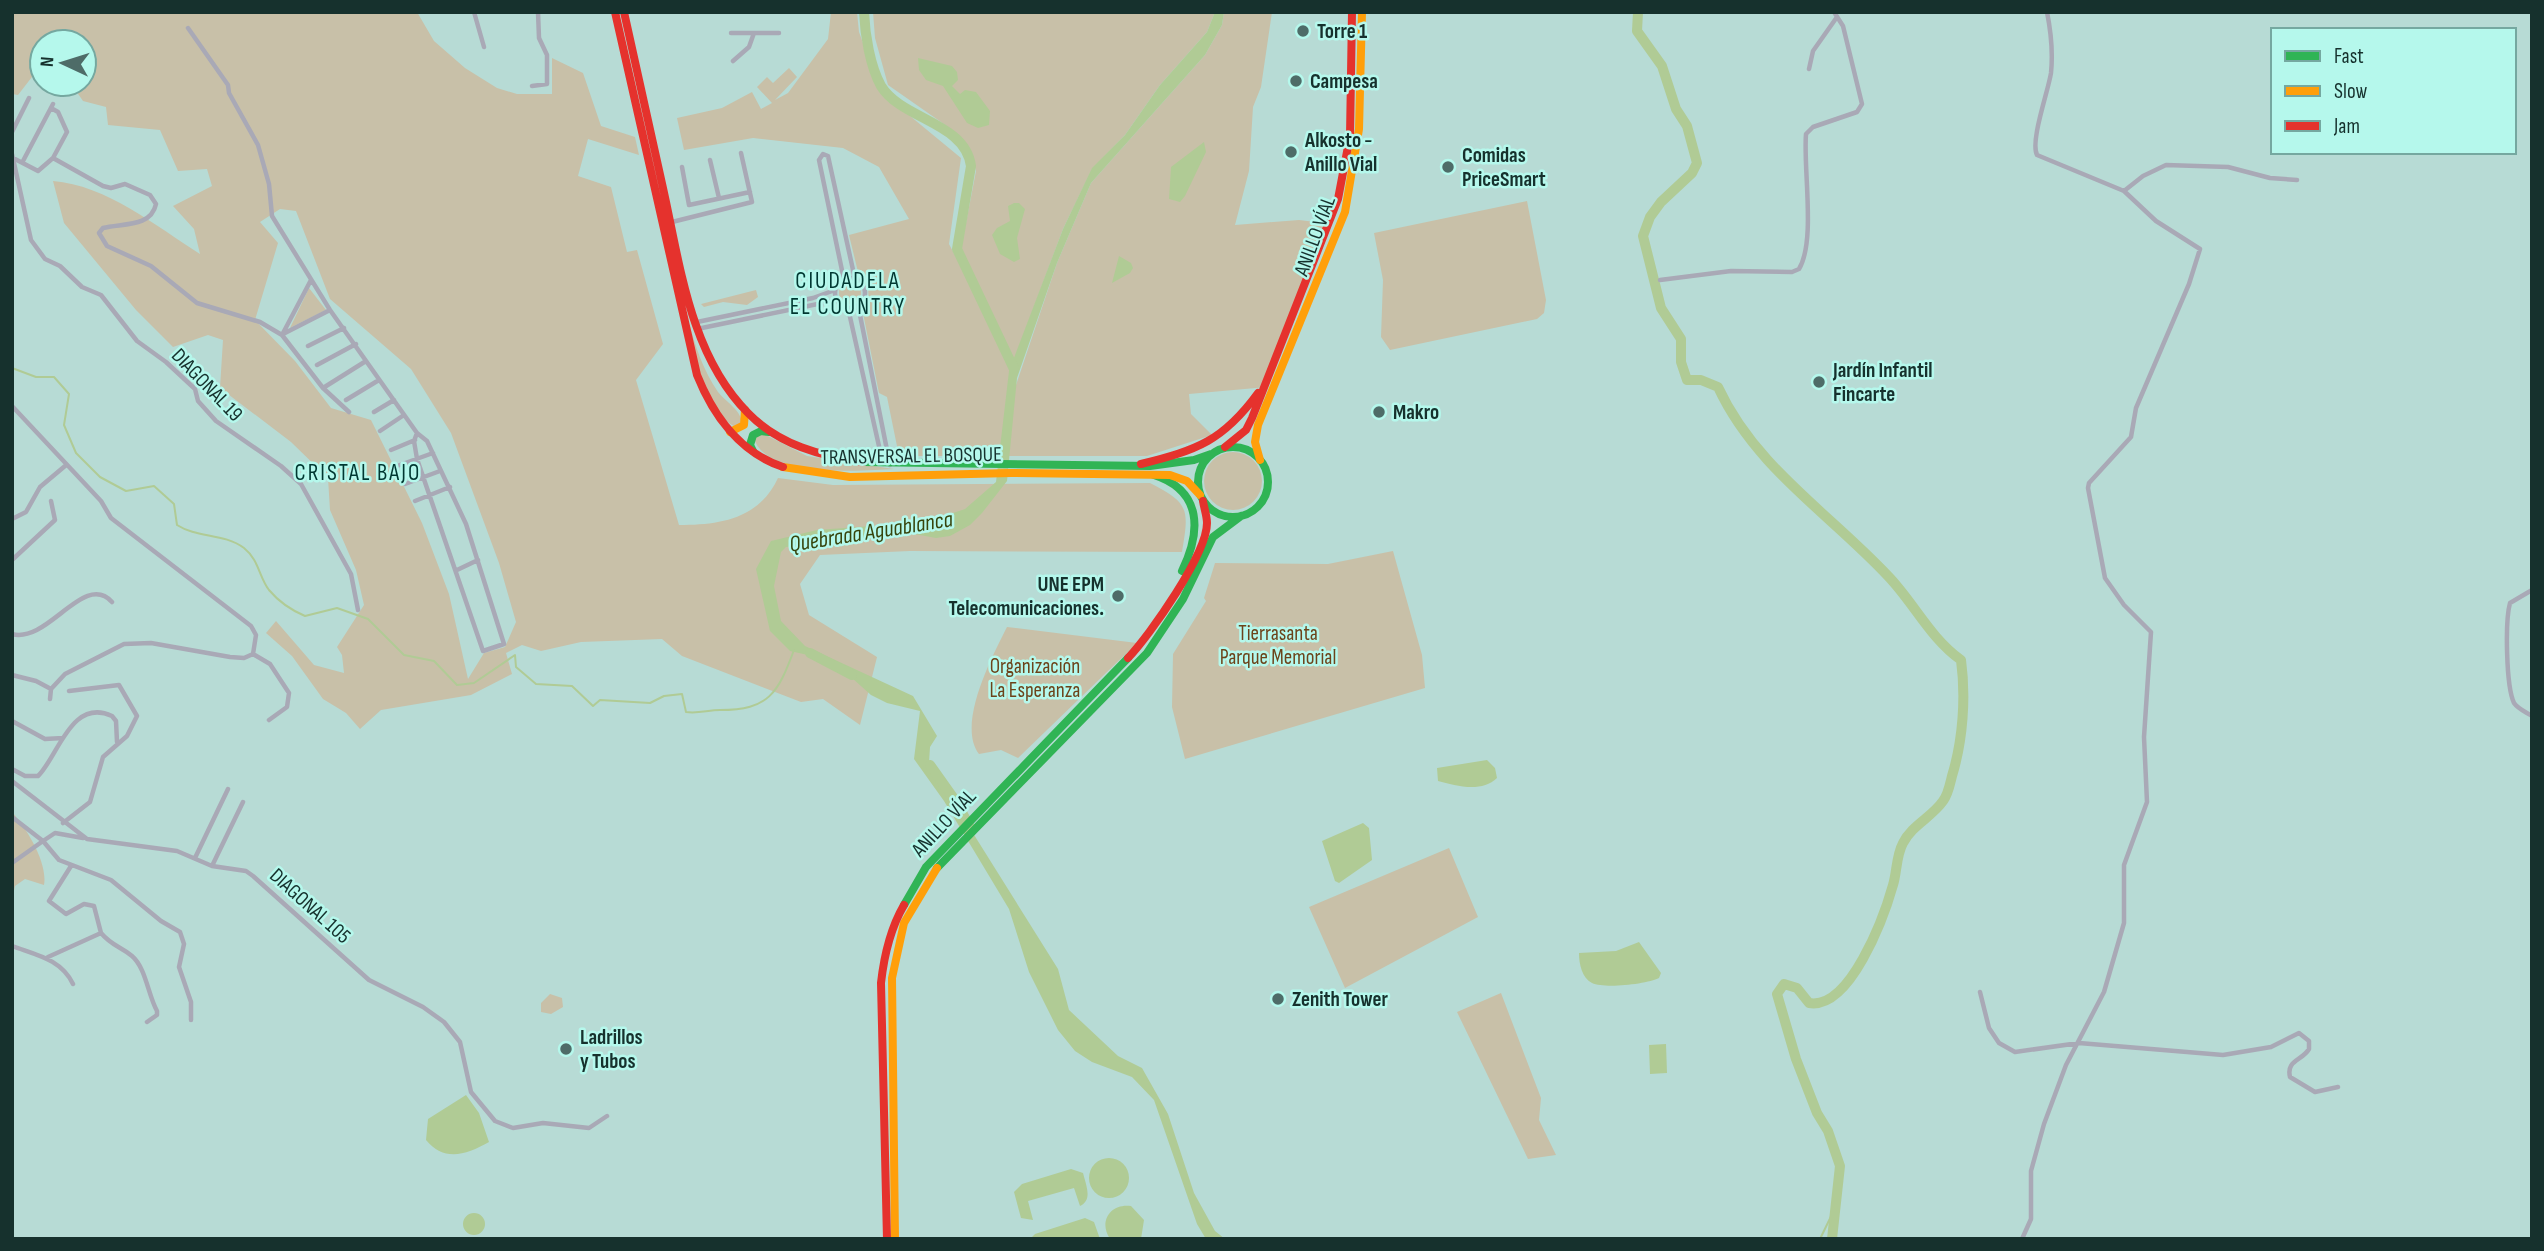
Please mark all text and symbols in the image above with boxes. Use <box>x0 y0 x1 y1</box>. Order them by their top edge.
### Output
place label: Torre 1 <box>1317 19 1367 44</box>
marker: Torre 1 <box>1295 23 1311 39</box>
north arrow <box>28 28 98 98</box>
legend <box>2271 28 2516 154</box>
text: Fast <box>2334 44 2364 69</box>
text: N <box>36 56 59 68</box>
place label: Campesa <box>1310 69 1378 94</box>
marker: Campesa <box>1288 73 1304 89</box>
text: Slow <box>2334 79 2368 104</box>
text: Jam <box>2333 114 2360 139</box>
place label: Alkosto - Anillo Vial <box>1304 128 1377 177</box>
place label: Comidas PriceSmart <box>1462 143 1546 192</box>
marker: Alkosto - Anillo Vial <box>1283 144 1299 160</box>
marker: Comidas PriceSmart <box>1440 159 1456 175</box>
street label: ANILLO VÍAL <box>1289 192 1341 280</box>
district label: CIUDADELA EL COUNTRY <box>790 267 906 321</box>
street label: DIAGONAL 19 <box>166 343 248 427</box>
place label: Jardín Infantil Fincarte <box>1832 358 1932 407</box>
marker: Jardín Infantil Fincarte <box>1811 374 1827 390</box>
place label: Makro <box>1393 400 1439 425</box>
marker: Makro <box>1371 404 1387 420</box>
street label: TRANSVERSAL EL BOSQUE <box>820 442 1002 470</box>
district label: CRISTAL BAJO <box>295 459 421 487</box>
water label: Quebrada Aguablanca <box>787 505 955 559</box>
place label: UNE EPM Telecomunicaciones. <box>949 572 1104 621</box>
marker: UNE EPM Telecomunicaciones. <box>1110 588 1126 604</box>
park label: Tierrasanta Parque Memorial <box>1220 621 1336 670</box>
park label: Organización La Esperanza <box>990 654 1080 703</box>
street label: ANILLO VÍAL <box>906 784 982 863</box>
street label: DIAGONAL 105 <box>264 863 356 949</box>
place label: Zenith Tower <box>1292 987 1389 1012</box>
marker: Zenith Tower <box>1270 991 1286 1007</box>
place label: Ladrillos y Tubos <box>580 1025 643 1074</box>
marker: Ladrillos y Tubos <box>558 1041 574 1057</box>

